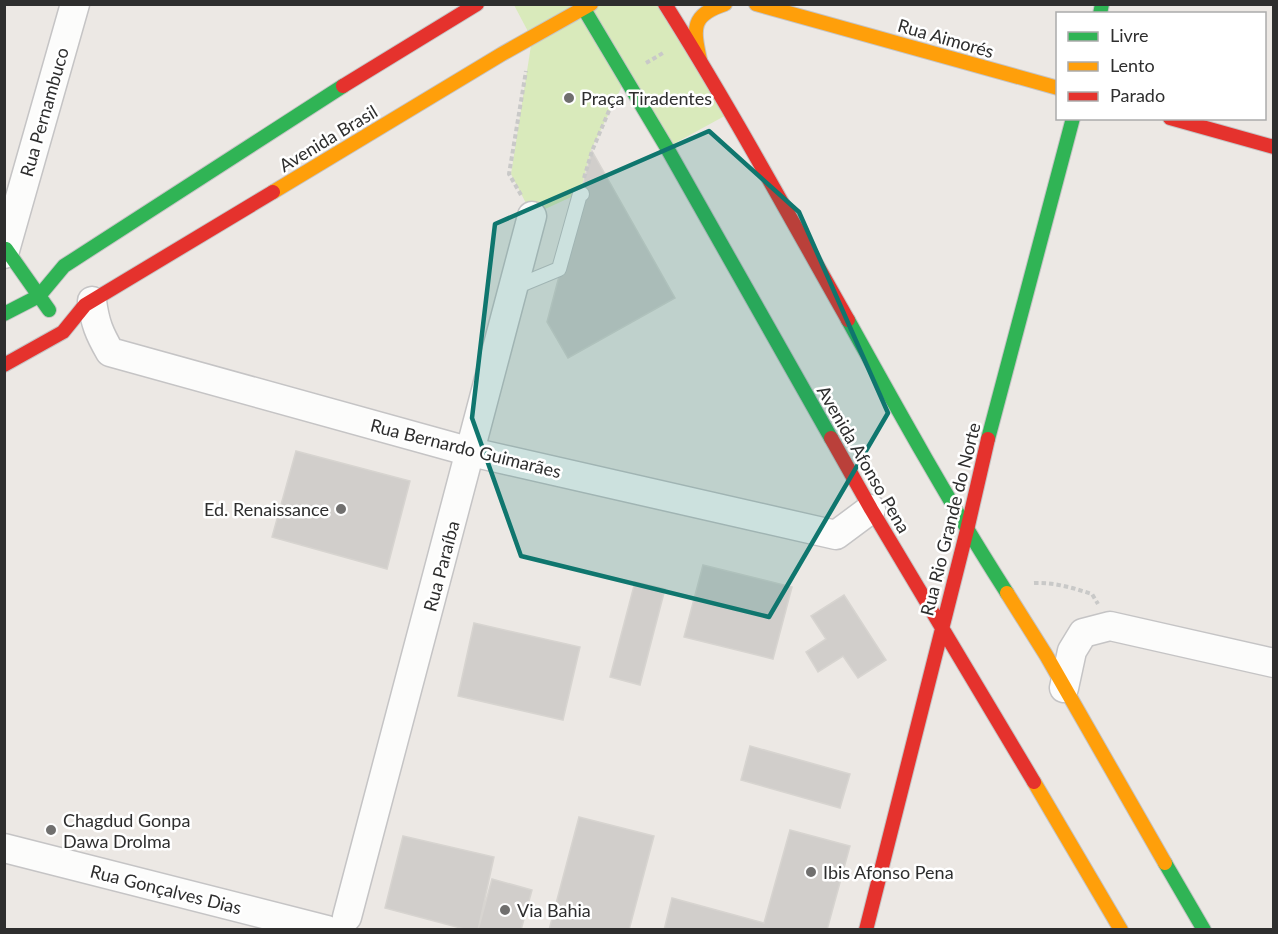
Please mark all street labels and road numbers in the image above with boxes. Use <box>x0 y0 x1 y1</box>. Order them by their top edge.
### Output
street label: Rua Aimorés <box>895 14 997 62</box>
street label: Rua Pernambuco <box>15 45 73 179</box>
street label: Avenida Brasil <box>275 100 381 176</box>
street label: Avenida Afonso Pena <box>813 381 915 537</box>
street label: Rua Bernardo Guimarães <box>368 414 564 482</box>
street label: Rua Rio Grande do Norte <box>915 420 985 618</box>
street label: Rua Paraíba <box>418 518 464 614</box>
street label: Rua Gonçalves Dias <box>88 860 244 918</box>

